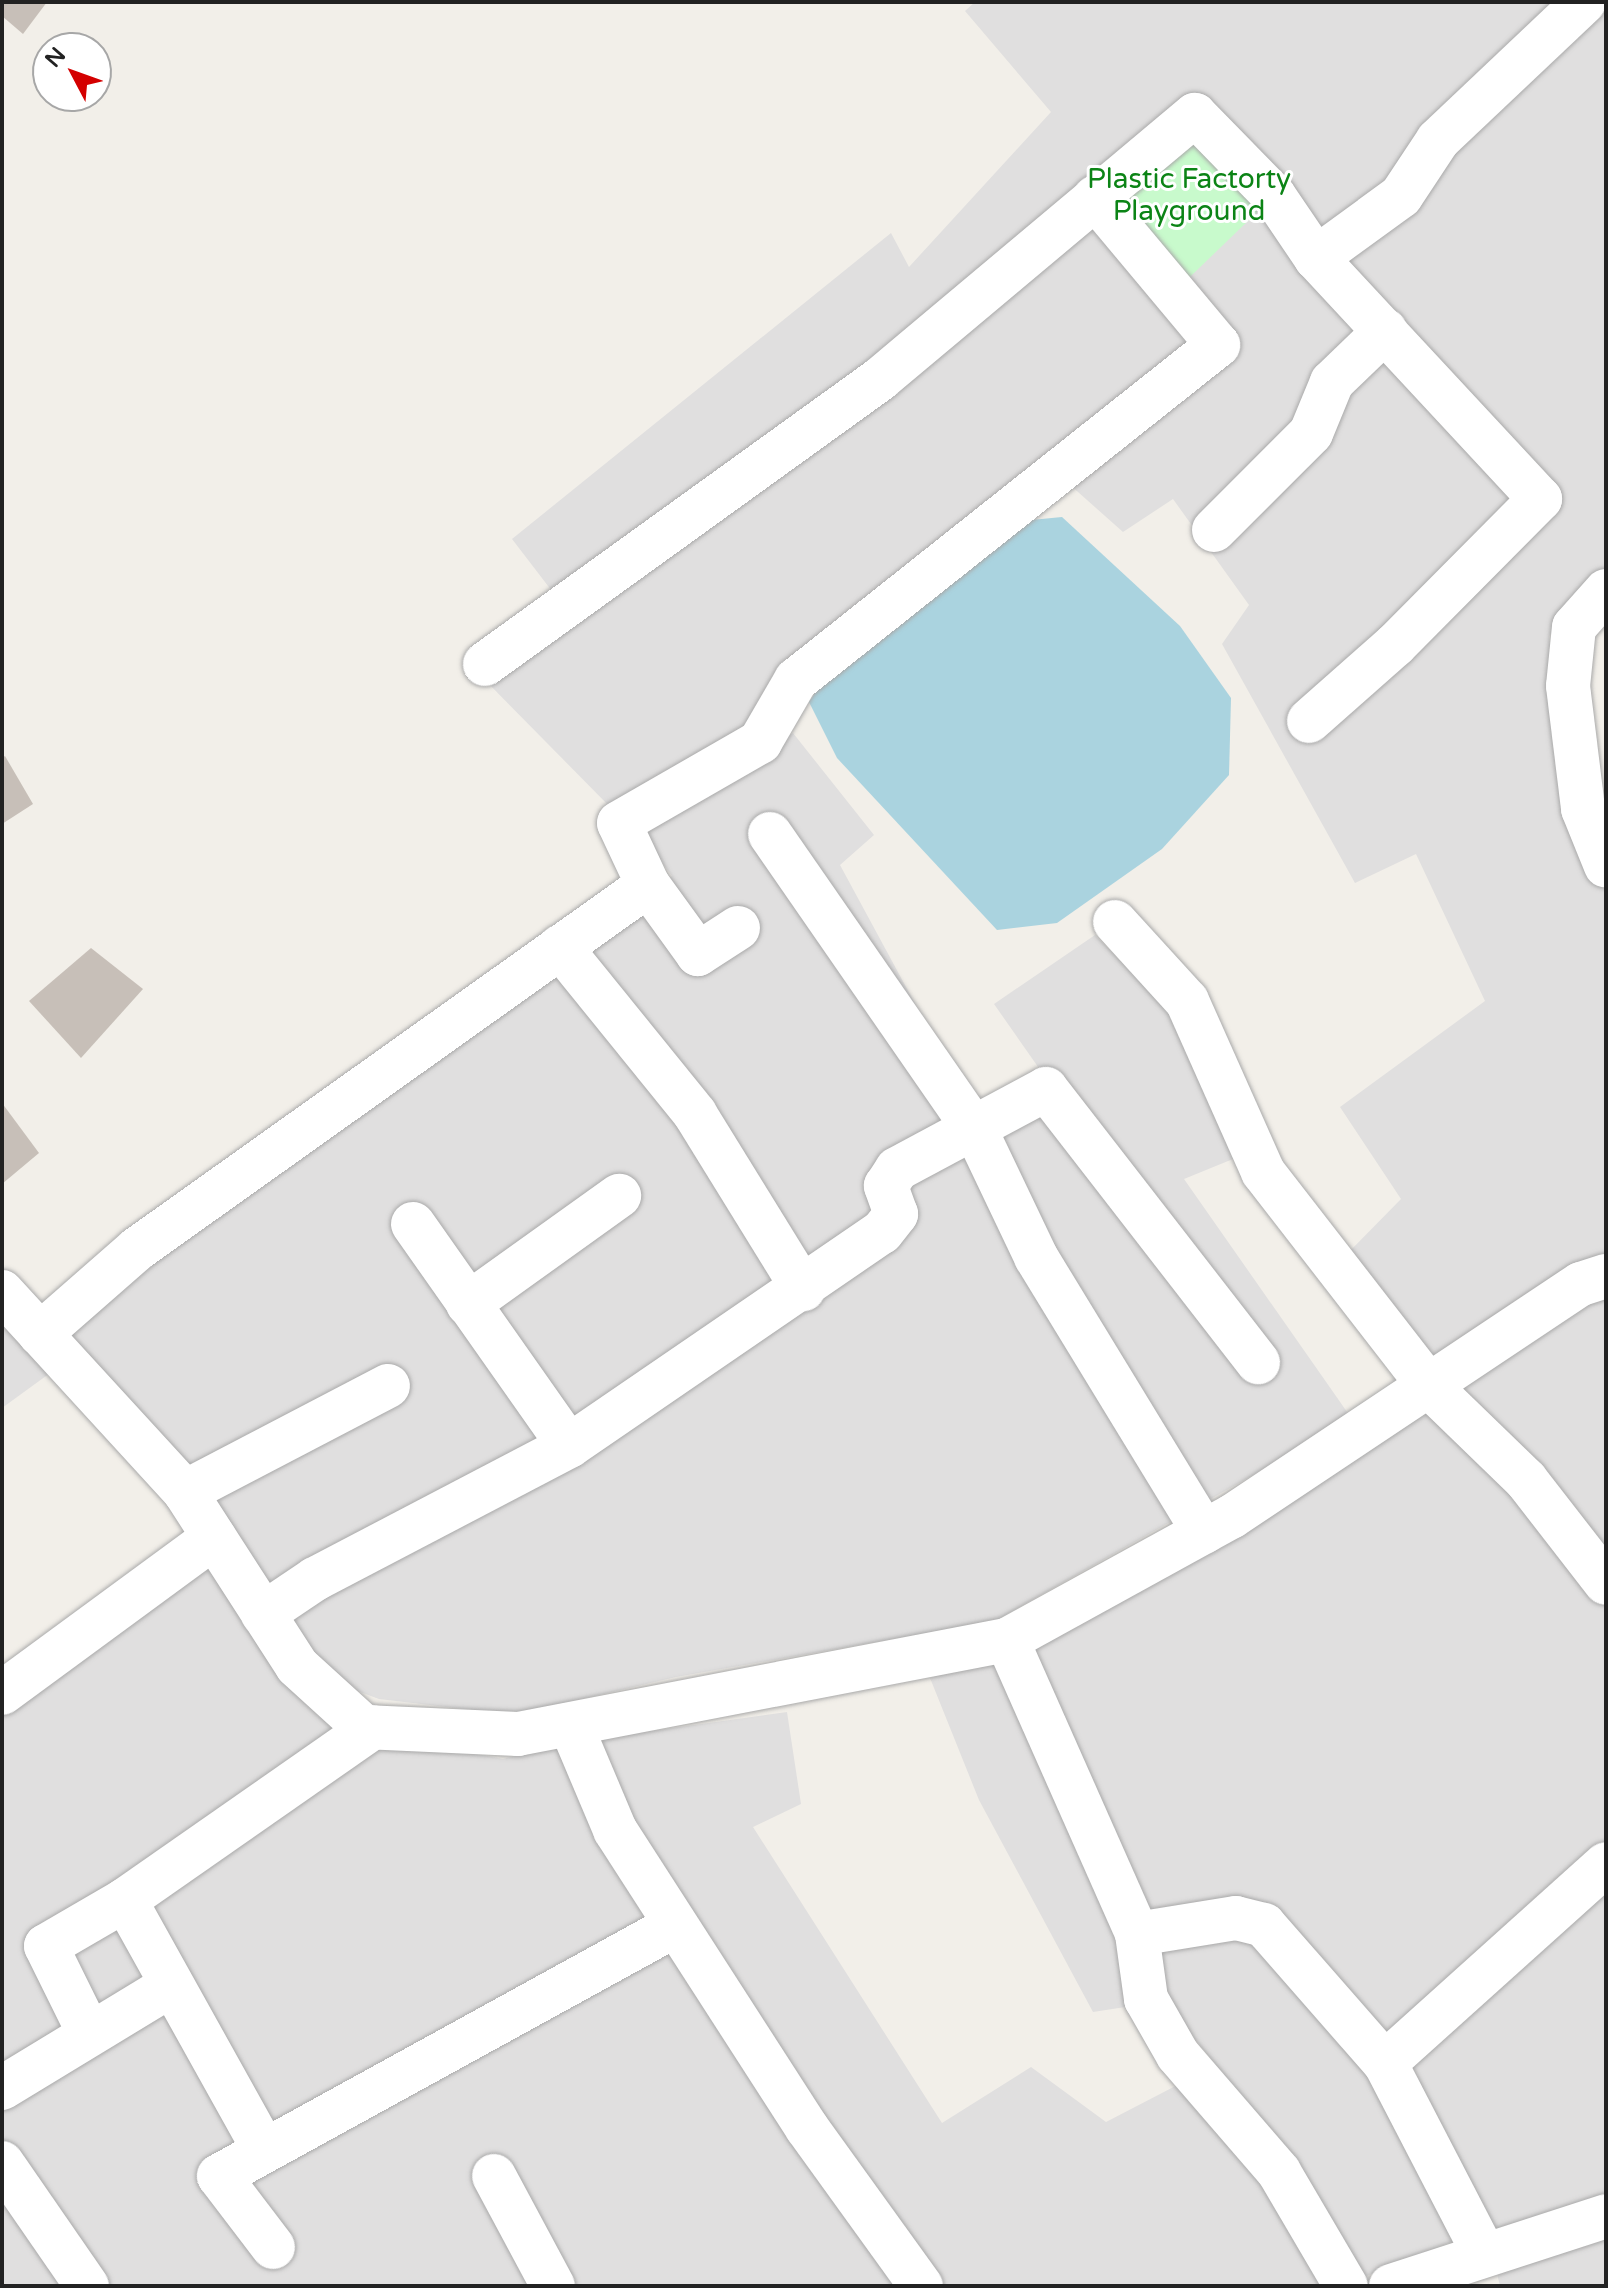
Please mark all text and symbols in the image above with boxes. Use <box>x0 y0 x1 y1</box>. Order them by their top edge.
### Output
north arrow <box>32 32 112 112</box>
text: N <box>40 42 71 73</box>
park label: Plastic Factorty Playground <box>1087 162 1291 228</box>

